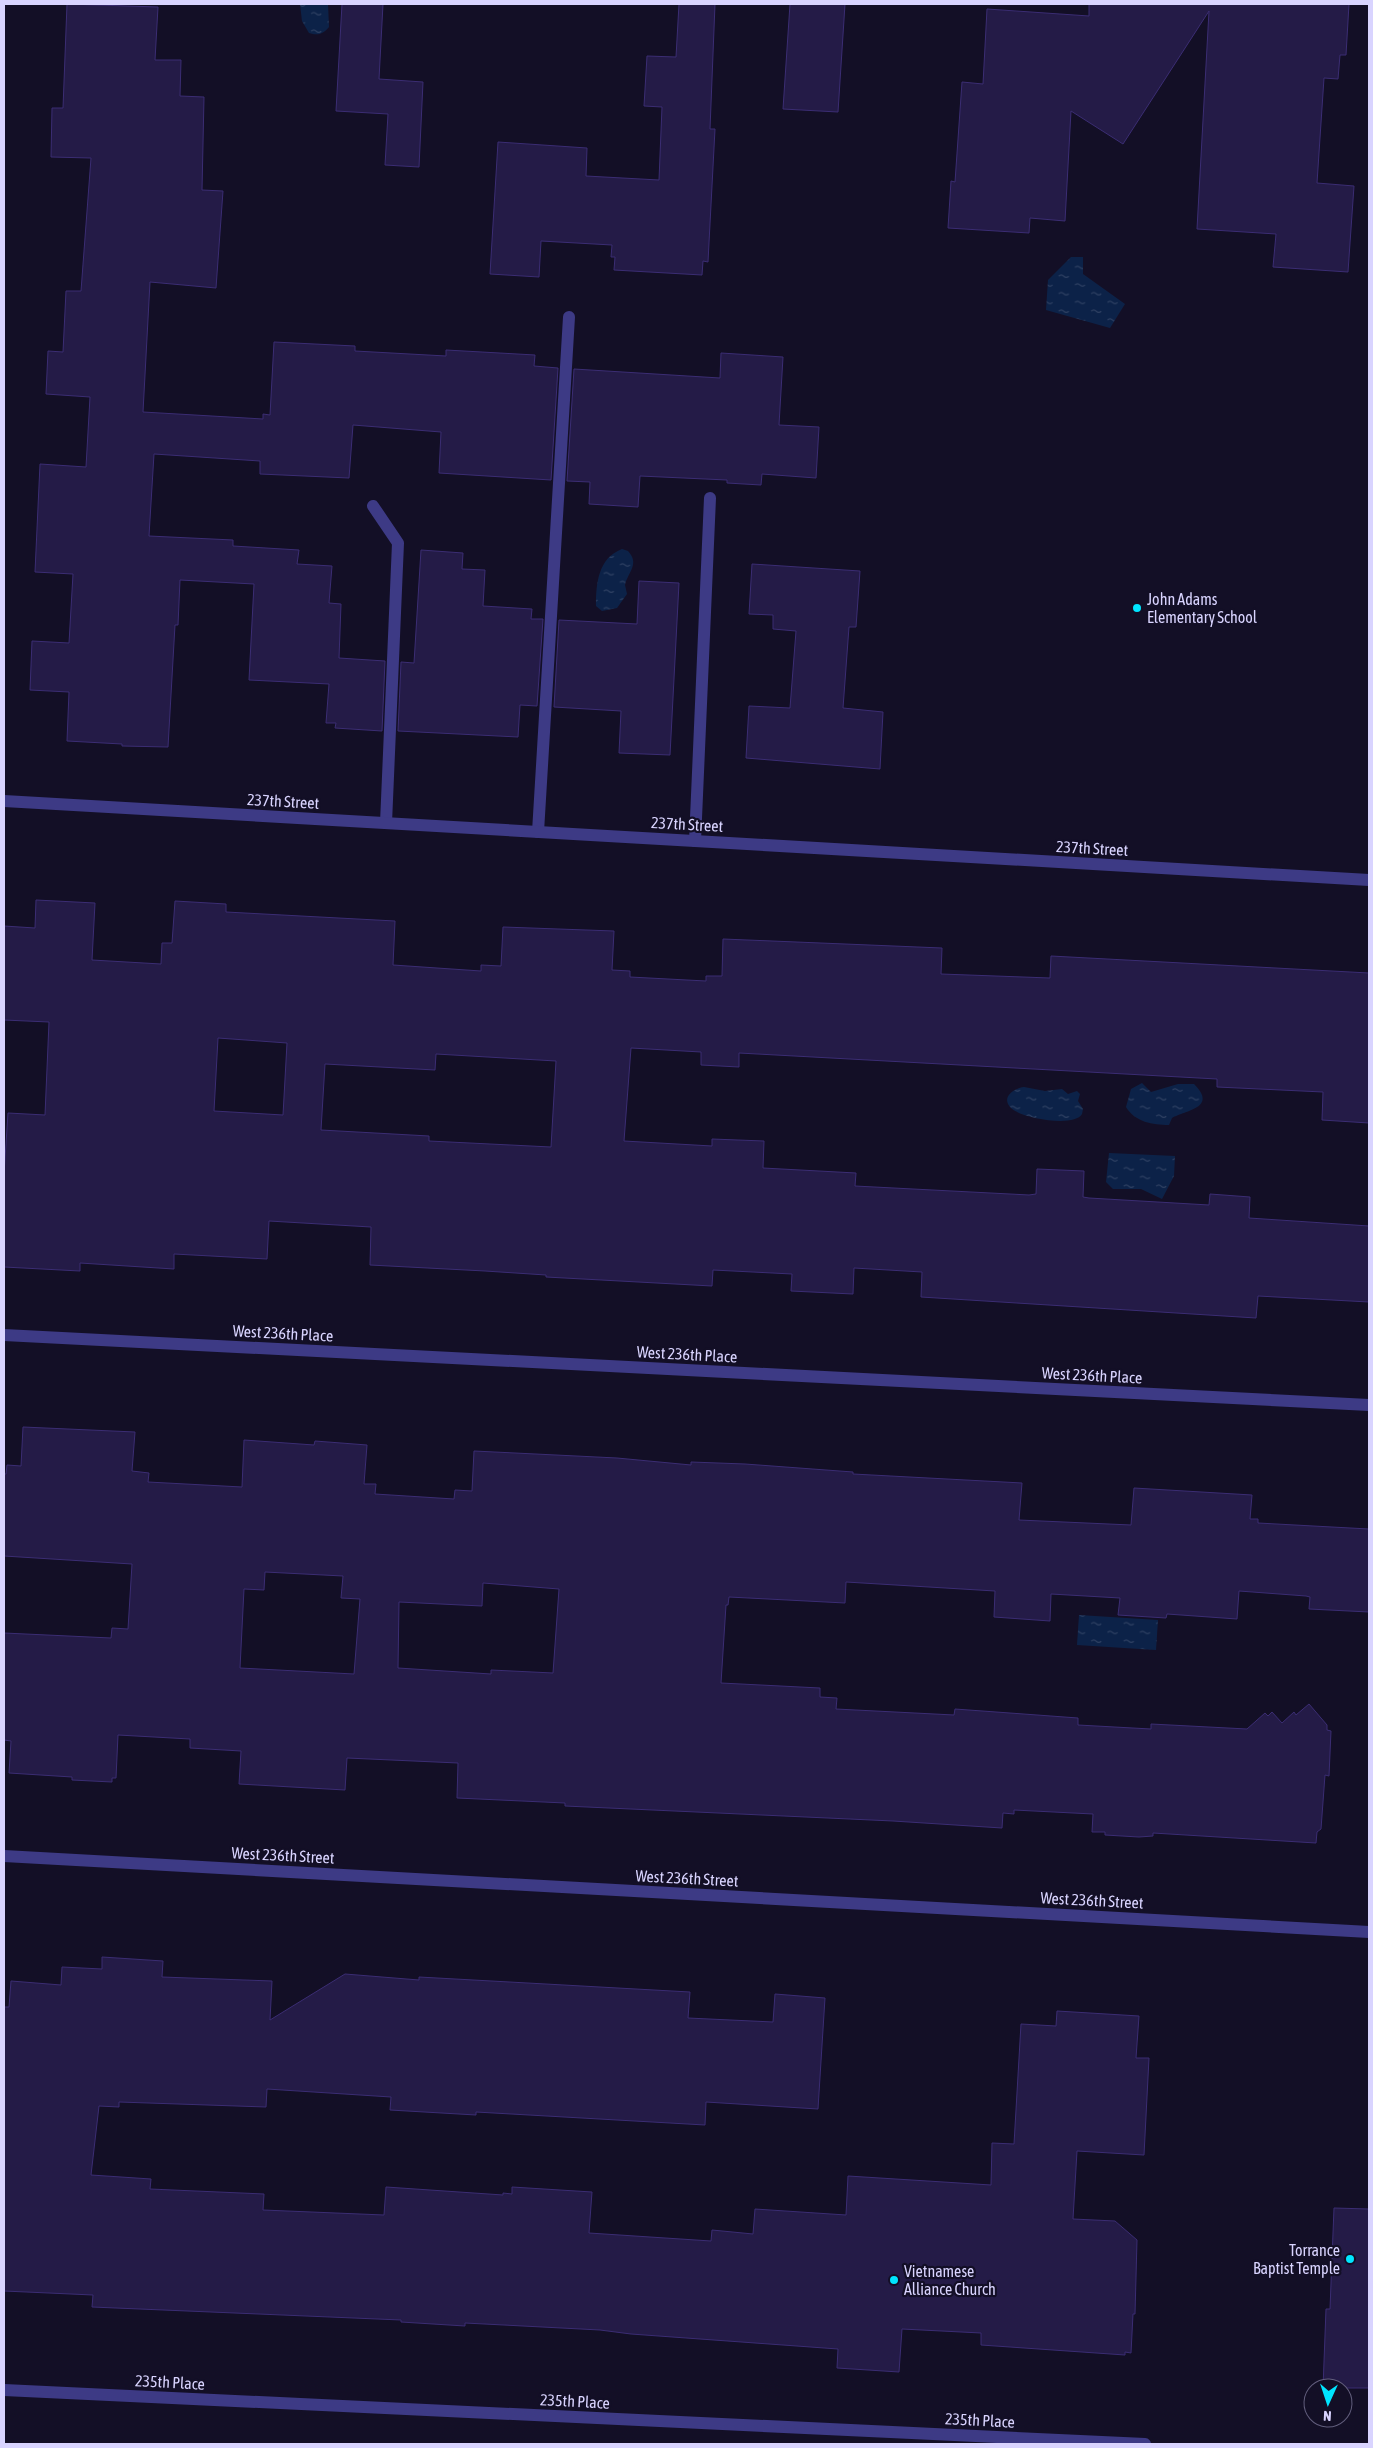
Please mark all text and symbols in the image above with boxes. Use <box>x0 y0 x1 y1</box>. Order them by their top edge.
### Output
place label: John Adams Elementary School <box>1147 590 1258 627</box>
marker: John Adams Elementary School <box>1131 602 1143 614</box>
street label: 237th Street <box>246 790 320 812</box>
street label: 237th Street <box>650 813 724 835</box>
street label: 237th Street <box>1055 837 1129 859</box>
street label: West 236th Place <box>232 1321 334 1345</box>
street label: West 236th Place <box>636 1342 738 1366</box>
street label: West 236th Place <box>1041 1363 1143 1387</box>
street label: West 236th Street <box>231 1843 335 1867</box>
street label: West 236th Street <box>635 1866 739 1890</box>
street label: West 236th Street <box>1040 1888 1144 1912</box>
place label: Torrance Baptist Temple <box>1253 2241 1340 2278</box>
marker: Torrance Baptist Temple <box>1344 2253 1356 2265</box>
place label: Vietnamese Alliance Church <box>904 2262 996 2298</box>
marker: Vietnamese Alliance Church <box>888 2274 900 2286</box>
street label: 235th Place <box>135 2371 205 2393</box>
north arrow <box>1303 2378 1353 2428</box>
street label: 235th Place <box>540 2390 610 2412</box>
text: N <box>1323 2408 1332 2424</box>
street label: 235th Place <box>945 2409 1015 2431</box>

